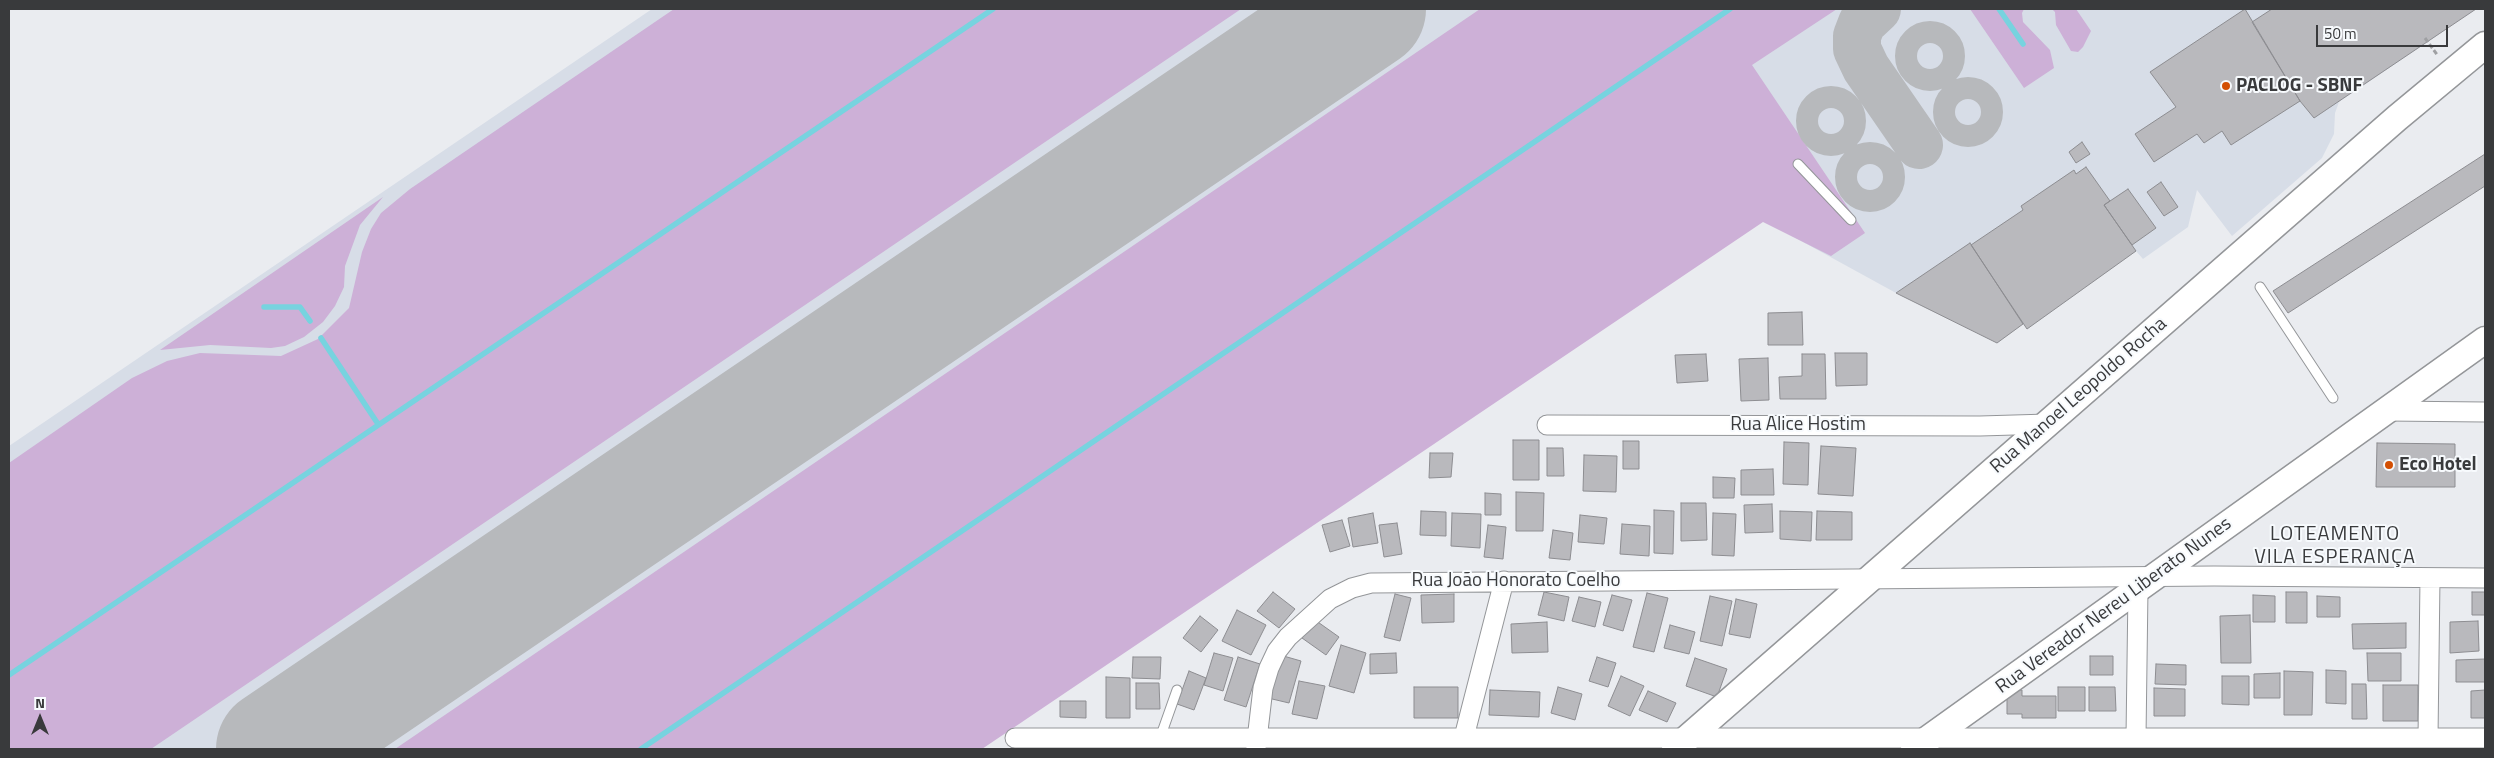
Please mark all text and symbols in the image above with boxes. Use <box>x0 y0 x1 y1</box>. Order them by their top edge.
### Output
scale bar <box>2319 15 2452 47</box>
text: 50 m <box>2324 22 2357 45</box>
place label: PACLOG - SBNF <box>2236 75 2363 97</box>
marker: PACLOG - SBNF <box>2220 80 2232 92</box>
street label: Rua Manoel Leopoldo Rocha <box>1986 313 2172 479</box>
street label: Rua Alice Hostim <box>1730 414 1866 436</box>
place label: Eco Hotel <box>2399 454 2477 476</box>
marker: Eco Hotel <box>2383 459 2395 471</box>
street label: Rua Vereador Nereu Liberato Nunes <box>1992 513 2236 699</box>
district label: LOTEAMENTO VILA ESPERANÇA <box>2252 523 2418 570</box>
street label: Rua João Honorato Coelho <box>1412 570 1620 592</box>
text: N <box>35 692 45 713</box>
north arrow <box>15 693 65 743</box>

